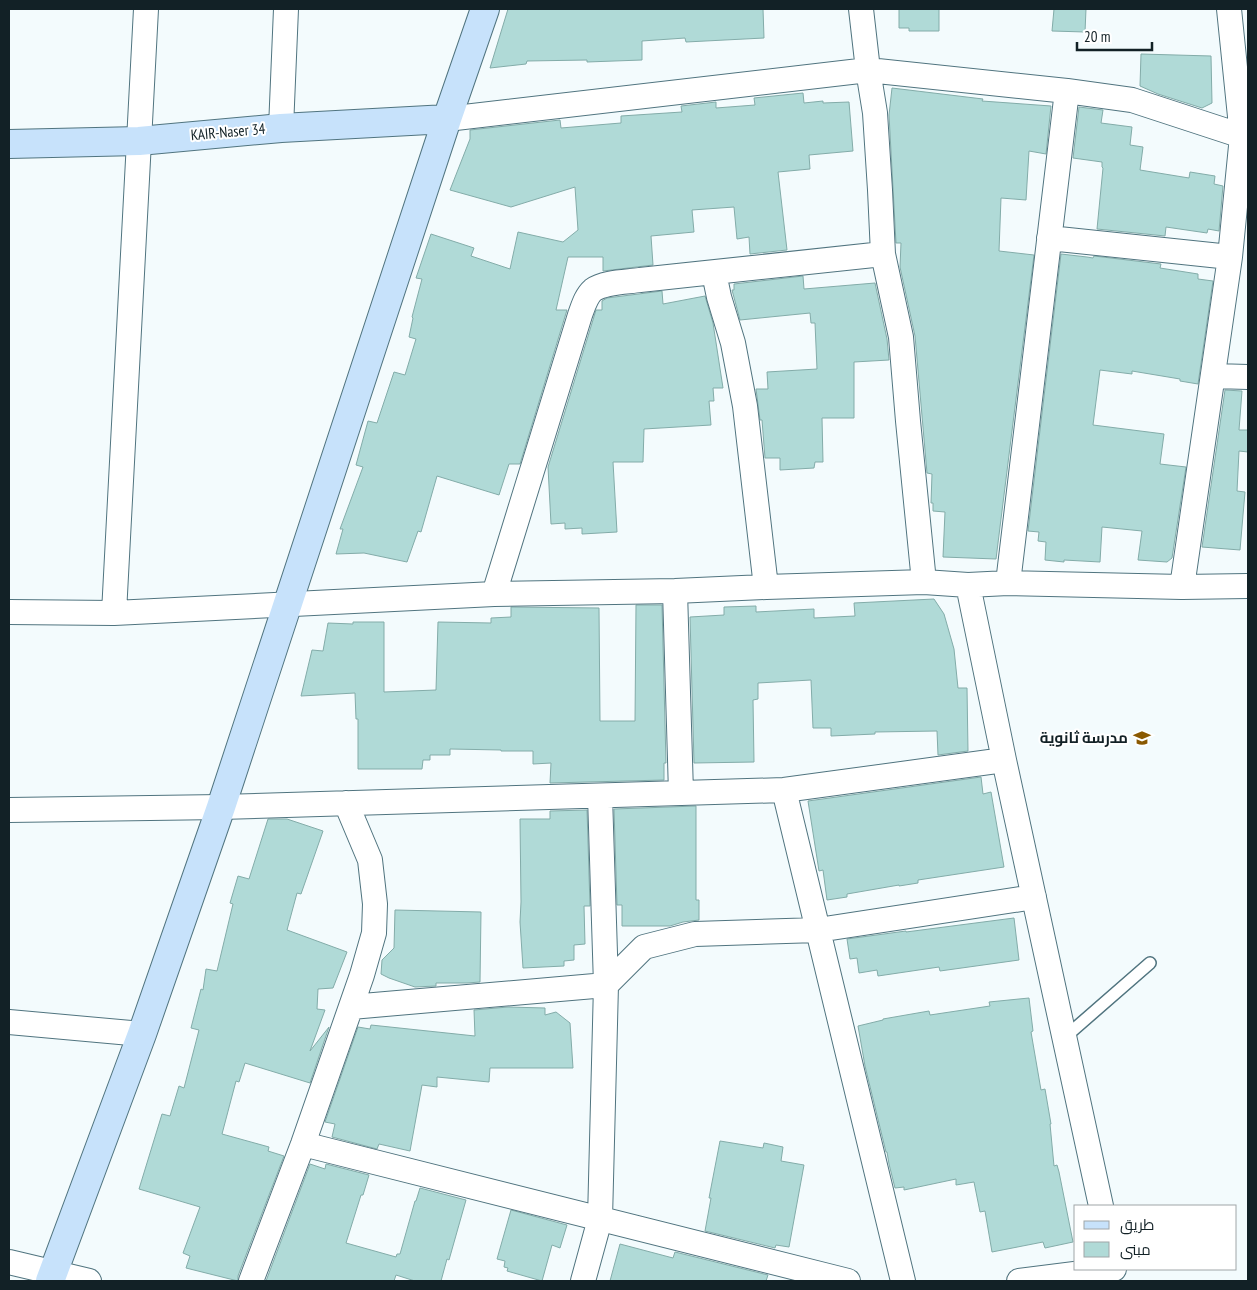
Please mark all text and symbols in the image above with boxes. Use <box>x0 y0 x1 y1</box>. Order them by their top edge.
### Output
scale bar <box>1077 20 1152 52</box>
text: 20 m <box>1084 27 1110 46</box>
street label: KAIR-Naser 34 <box>190 119 266 144</box>
place label: مدرسة ثانوية <box>1040 728 1128 747</box>
school or university icon: مدرسة ثانوية <box>1132 728 1152 748</box>
legend <box>1074 1205 1237 1270</box>
text: طريق <box>1120 1215 1154 1235</box>
text: مبنى <box>1120 1240 1151 1260</box>

